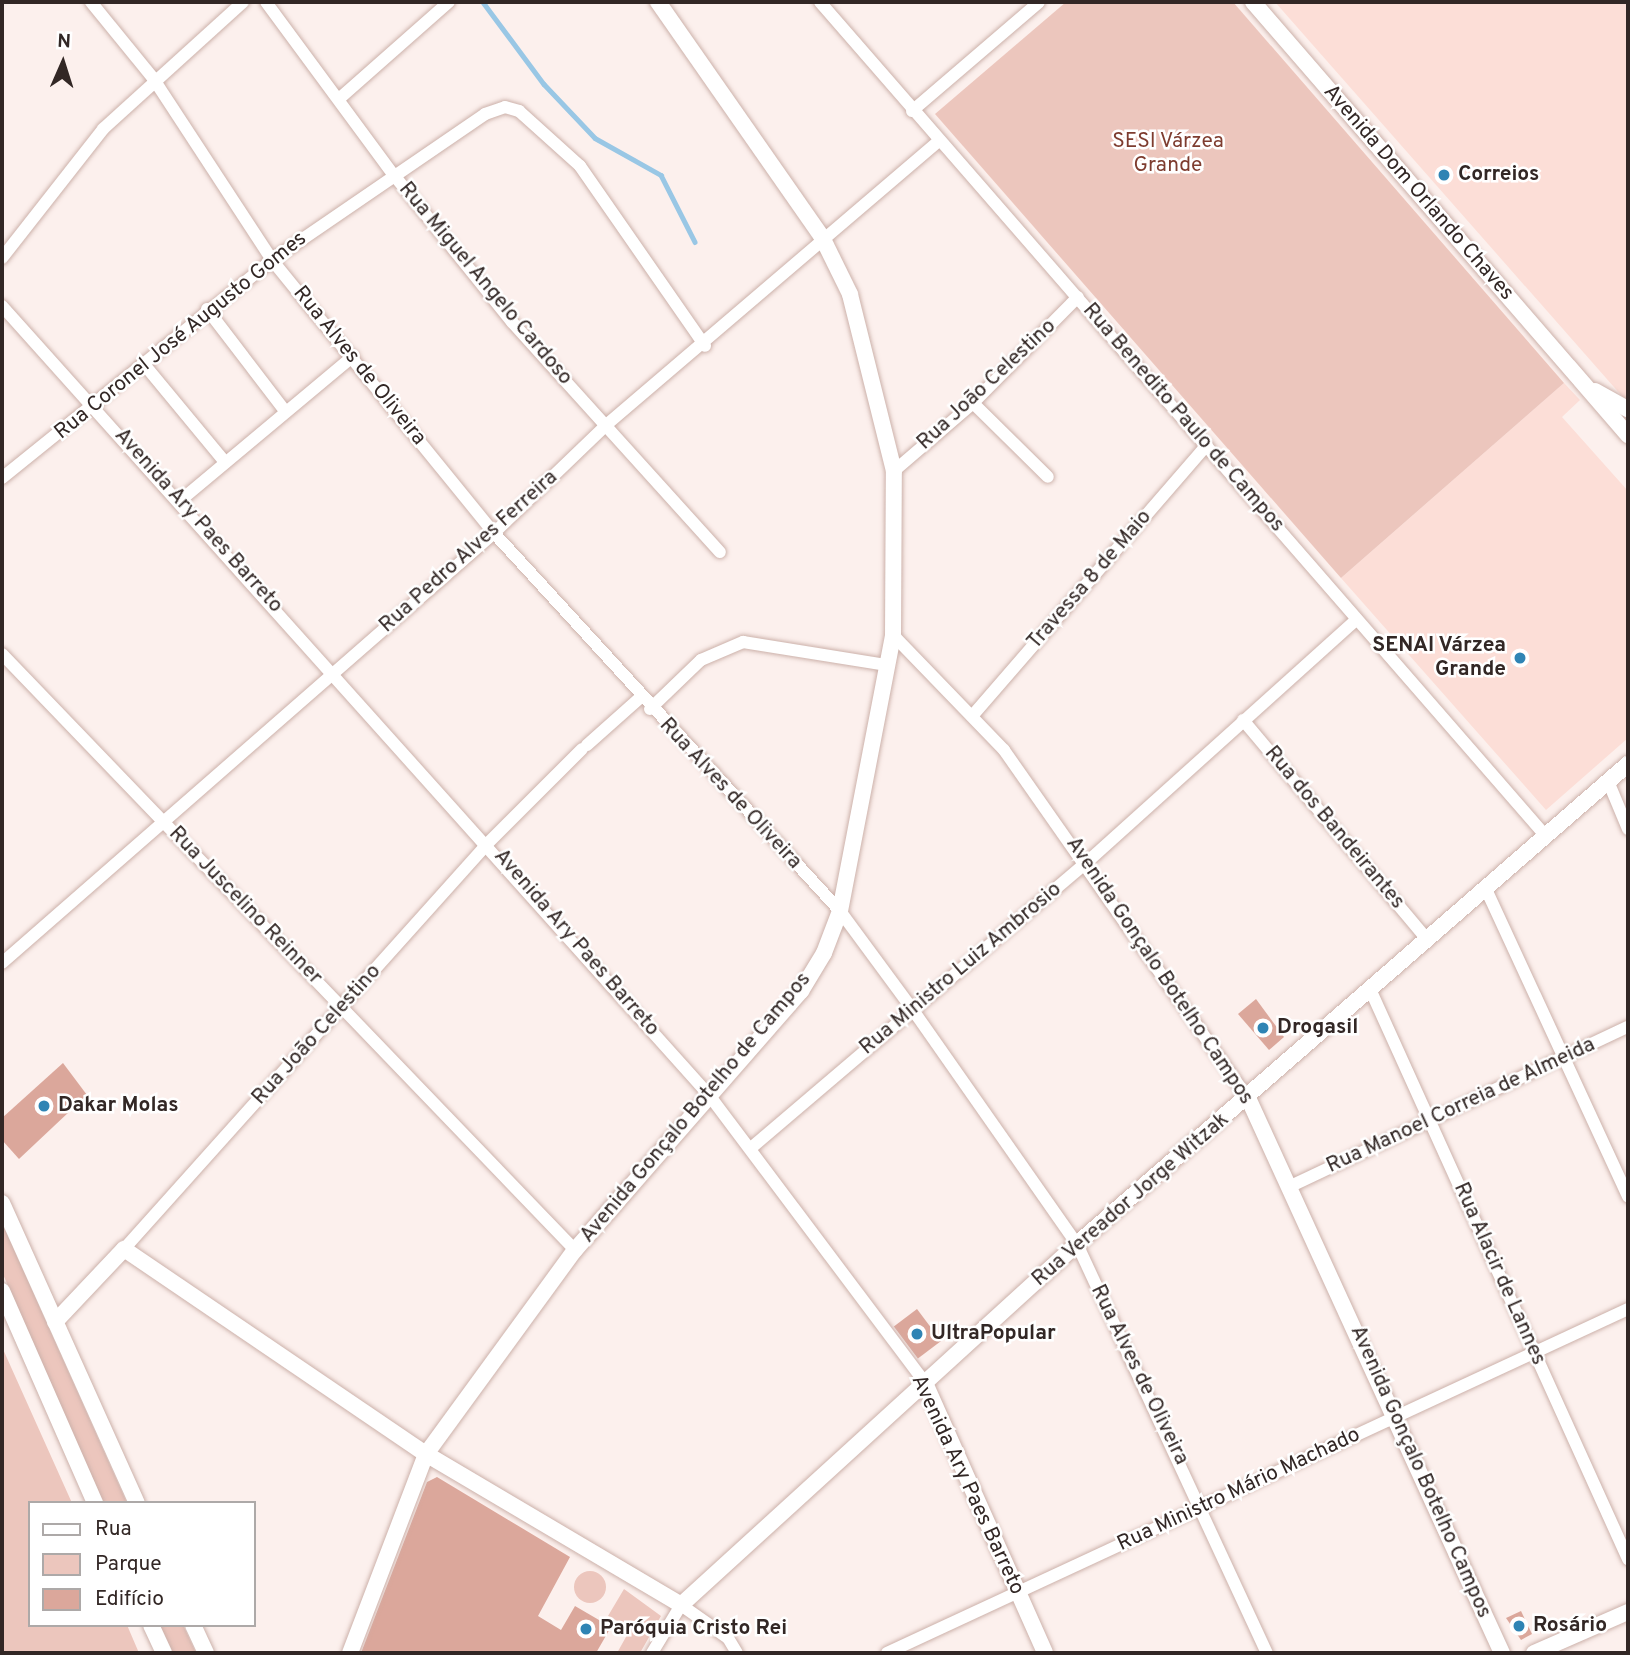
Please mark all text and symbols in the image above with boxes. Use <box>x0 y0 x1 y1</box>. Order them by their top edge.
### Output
north arrow <box>28 28 98 98</box>
text: N <box>57 30 72 54</box>
street label: Avenida Dom Orlando Chaves <box>1317 80 1519 306</box>
park label: SESI Várzea Grande <box>1112 129 1224 179</box>
place label: Correios <box>1458 162 1539 188</box>
marker: Correios <box>1436 167 1452 183</box>
street label: Rua Miguel Angelo Cardoso <box>392 177 578 391</box>
street label: Rua Coronel José Augusto Gomes <box>50 226 312 446</box>
street label: Rua Alves de Oliveira <box>287 281 431 451</box>
street label: Rua Benedito Paulo de Campos <box>1077 298 1289 538</box>
street label: Rua João Celestino <box>912 314 1062 456</box>
street label: Avenida Ary Paes Barreto <box>108 423 288 619</box>
street label: Rua Pedro Alves Ferreira <box>374 465 564 639</box>
street label: Travessa 8 de Maio <box>1023 505 1157 655</box>
place label: SENAI Várzea Grande <box>1371 633 1506 683</box>
marker: SENAI Várzea Grande <box>1512 650 1528 666</box>
street label: Rua Alves de Oliveira <box>653 713 807 875</box>
street label: Rua dos Bandeirantes <box>1259 741 1409 915</box>
street label: Rua Juscelino Reinner <box>163 822 327 990</box>
street label: Avenida Gonçalo Botelho Campos <box>1060 832 1258 1110</box>
street label: Avenida Ary Paes Barreto <box>488 844 664 1042</box>
street label: Rua Ministro Luiz Ambrosio <box>855 877 1067 1061</box>
street label: Rua João Celestino <box>247 960 387 1110</box>
street label: Avenida Gonçalo Botelho de Campos <box>575 968 817 1248</box>
place label: Drogasil <box>1277 1015 1358 1041</box>
marker: Drogasil <box>1255 1020 1271 1036</box>
street label: Rua Manoel Correia de Almeida <box>1322 1032 1600 1180</box>
place label: Dakar Molas <box>58 1093 179 1119</box>
marker: Dakar Molas <box>36 1098 52 1114</box>
street label: Rua Vereador Jorge Witzak <box>1027 1107 1235 1293</box>
street label: Rua Alacir de Lannes <box>1447 1178 1551 1370</box>
street label: Rua Alves de Oliveira <box>1084 1280 1194 1470</box>
place label: UltraPopular <box>931 1321 1056 1347</box>
street label: Avenida Gonçalo Botelho Campos <box>1344 1322 1496 1622</box>
marker: UltraPopular <box>909 1326 925 1342</box>
street label: Avenida Ary Paes Barreto <box>905 1371 1029 1599</box>
street label: Rua Ministro Mário Machado <box>1114 1423 1364 1557</box>
legend <box>28 1501 256 1627</box>
text: Rua <box>95 1516 132 1543</box>
text: Parque <box>95 1551 162 1578</box>
text: Edifício <box>95 1586 164 1613</box>
place label: Rosário <box>1533 1613 1607 1639</box>
place label: Paróquia Cristo Rei <box>600 1616 787 1642</box>
marker: Rosário <box>1511 1618 1527 1634</box>
marker: Paróquia Cristo Rei <box>578 1621 594 1637</box>

